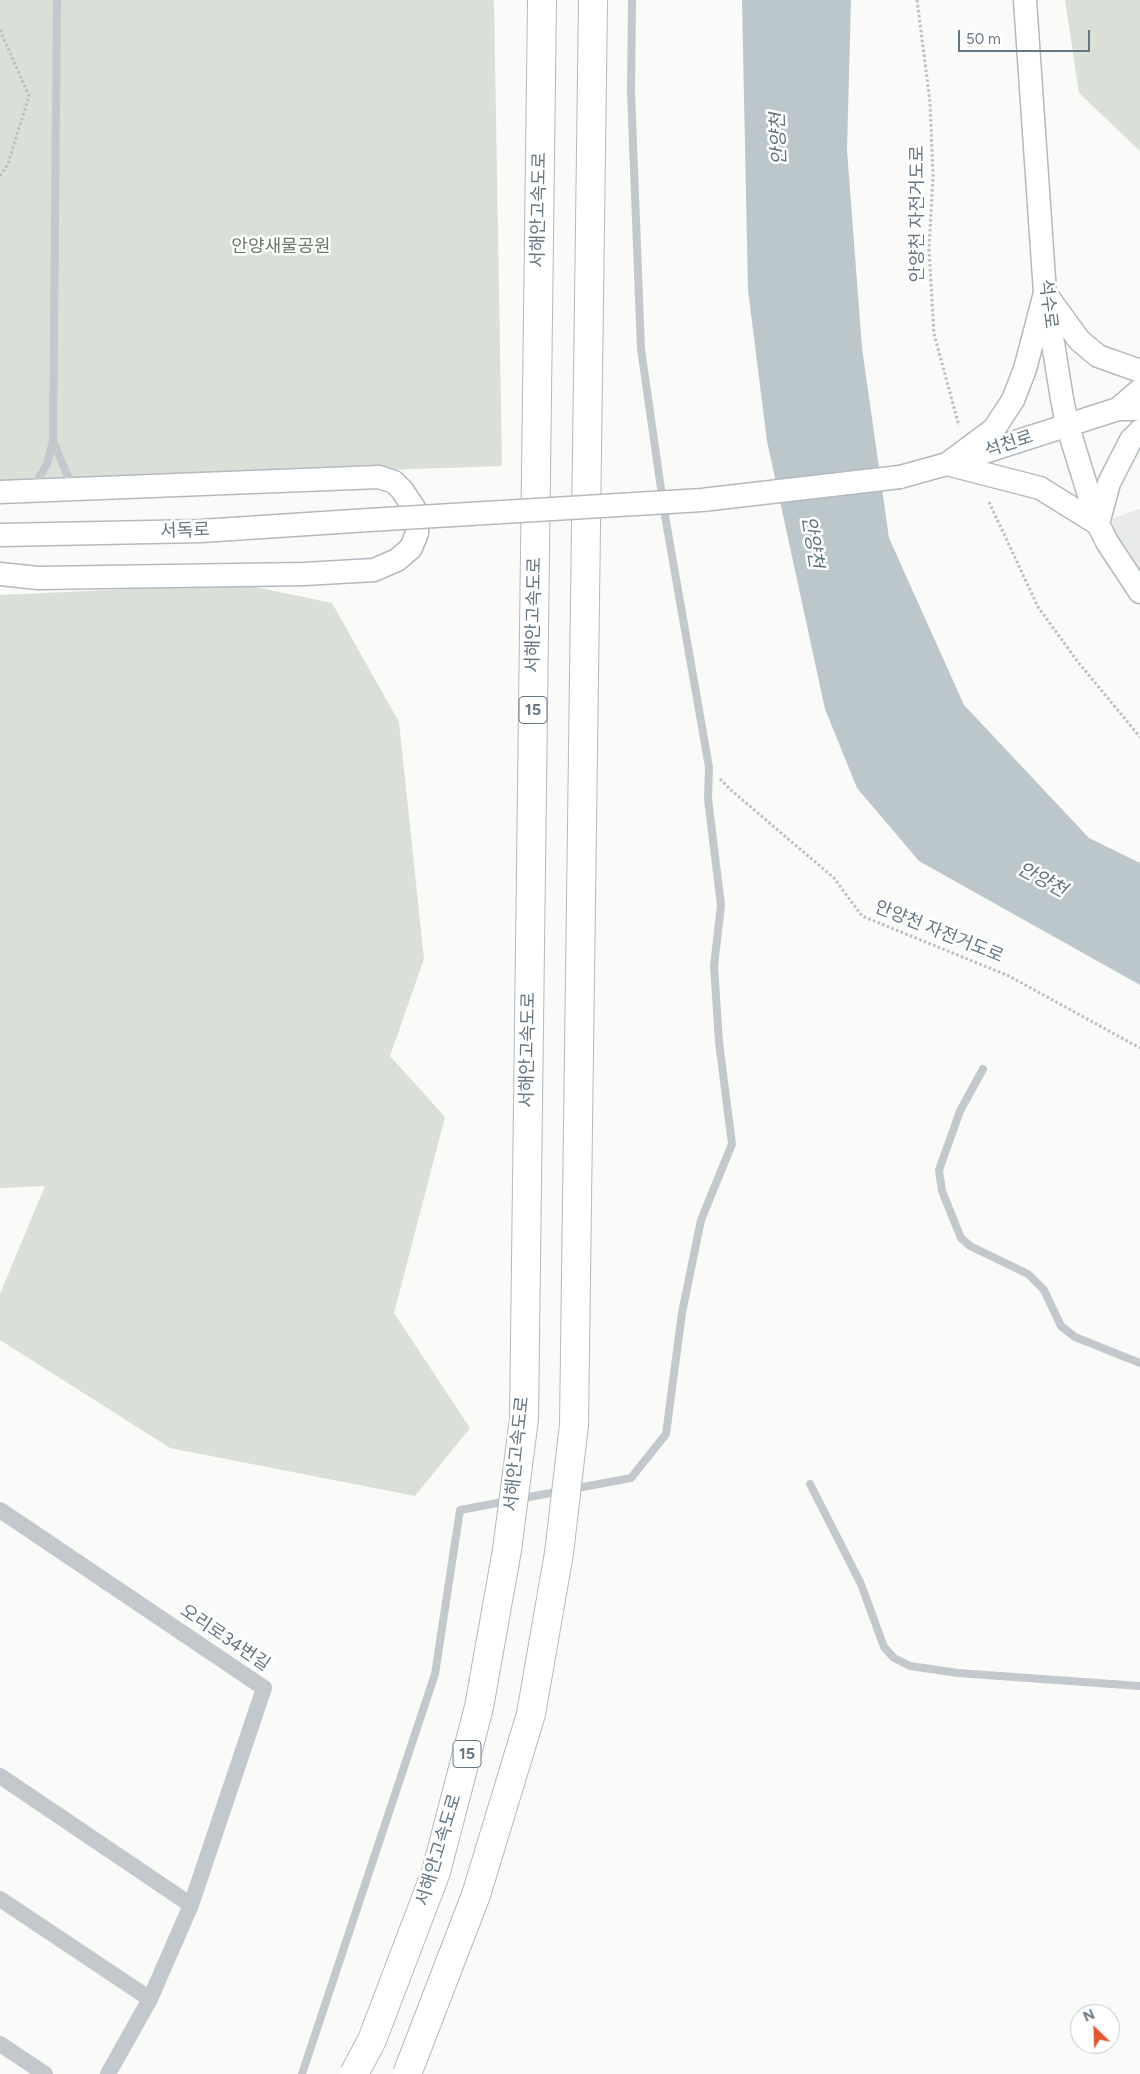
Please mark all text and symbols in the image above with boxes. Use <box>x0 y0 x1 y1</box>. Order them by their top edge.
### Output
scale bar <box>960 20 1092 52</box>
text: 50 m <box>966 30 1001 48</box>
water label: 안양천 <box>767 112 791 166</box>
street label: 안양천 자전거도로 <box>907 146 929 282</box>
street label: 서해안고속도로 <box>527 152 551 268</box>
park label: 안양새물공원 <box>231 236 331 258</box>
street label: 석수로 <box>1034 278 1062 330</box>
street label: 석천로 <box>982 426 1036 462</box>
water label: 안양천 <box>797 514 827 570</box>
street label: 서독로 <box>160 519 210 543</box>
street label: 서해안고속도로 <box>522 557 546 673</box>
road number: 15 <box>519 696 547 724</box>
water label: 안양천 <box>1013 858 1071 902</box>
street label: 안양천 자전거도로 <box>871 896 1007 968</box>
street label: 서해안고속도로 <box>516 992 540 1108</box>
street label: 서해안고속도로 <box>500 1395 534 1513</box>
street label: 오리로34번길 <box>176 1600 274 1676</box>
road number: 15 <box>453 1740 481 1768</box>
street label: 서해안고속도로 <box>412 1791 466 1909</box>
north arrow <box>1070 2004 1120 2054</box>
text: N <box>1081 2006 1097 2026</box>

